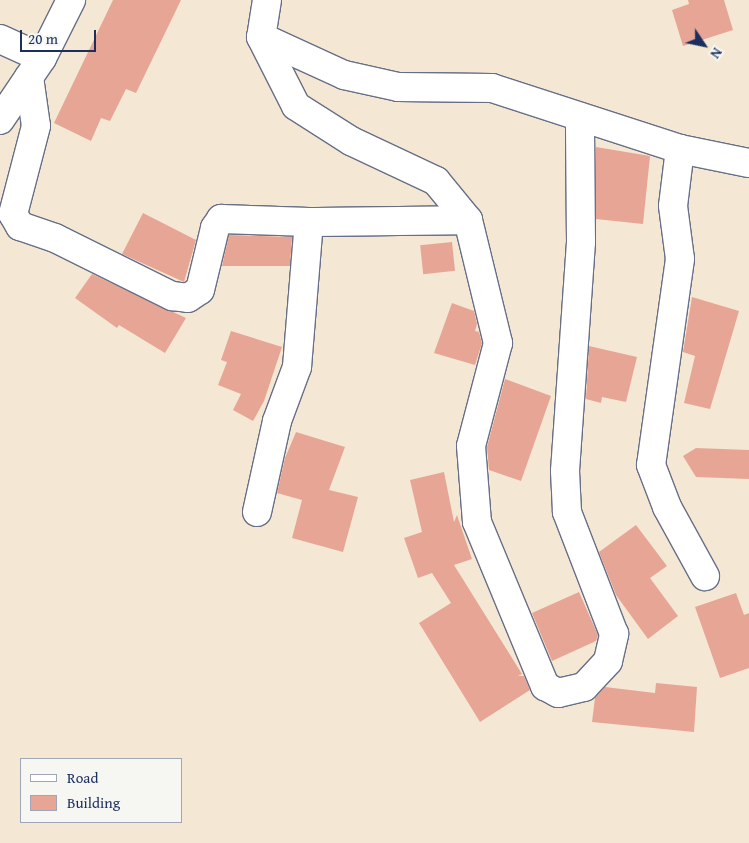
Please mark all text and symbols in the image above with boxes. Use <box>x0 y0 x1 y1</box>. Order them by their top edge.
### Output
scale bar <box>22 20 99 52</box>
north arrow <box>679 20 729 70</box>
text: 20 m <box>28 28 58 49</box>
text: N <box>706 44 727 63</box>
legend <box>20 758 182 823</box>
text: Road <box>67 767 98 788</box>
text: Building <box>67 792 120 813</box>

